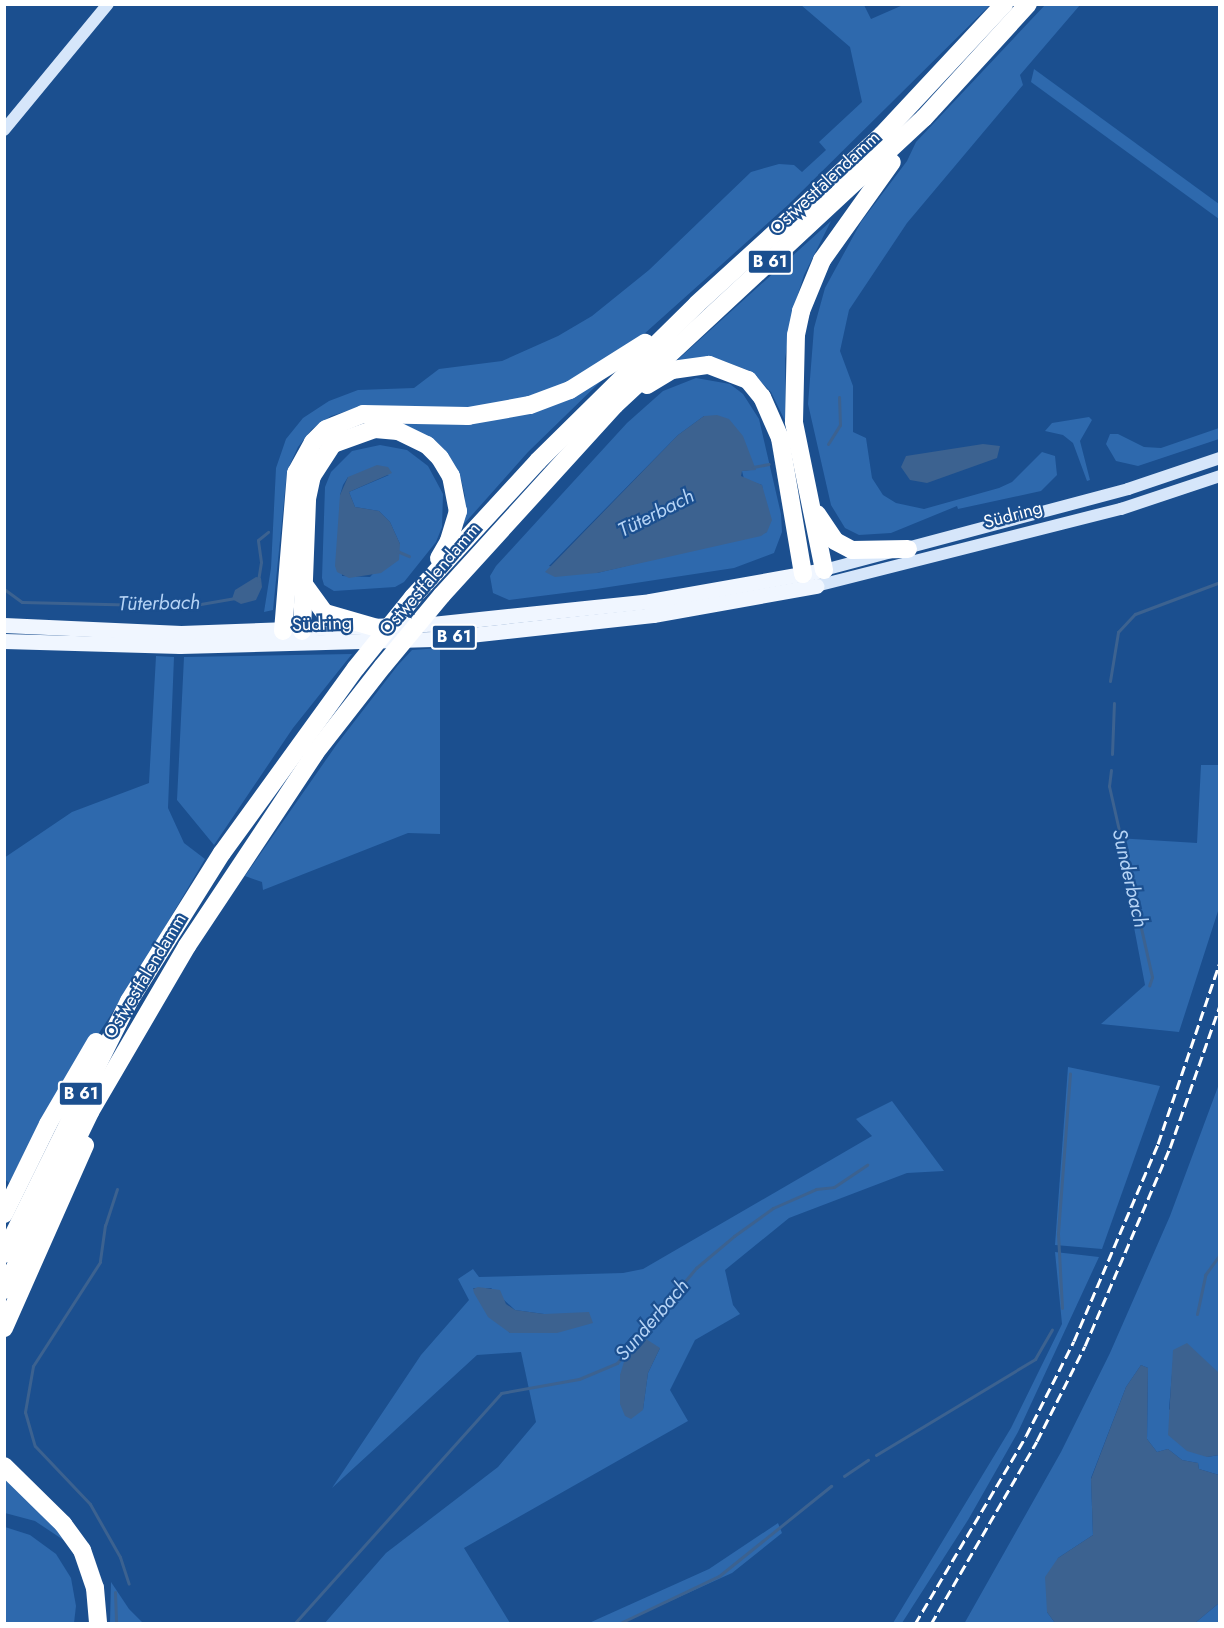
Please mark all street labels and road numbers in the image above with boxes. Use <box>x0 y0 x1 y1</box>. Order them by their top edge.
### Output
street label: Ostwestfalendamm <box>766 127 884 239</box>
road number: B 61 <box>746 249 794 275</box>
street label: Südring <box>981 497 1045 533</box>
street label: Ostwestfalendamm <box>375 518 485 640</box>
street label: Südring <box>292 612 352 636</box>
road number: B 61 <box>430 624 478 650</box>
street label: Ostwestfalendamm <box>99 909 191 1043</box>
road number: B 61 <box>57 1081 105 1107</box>

